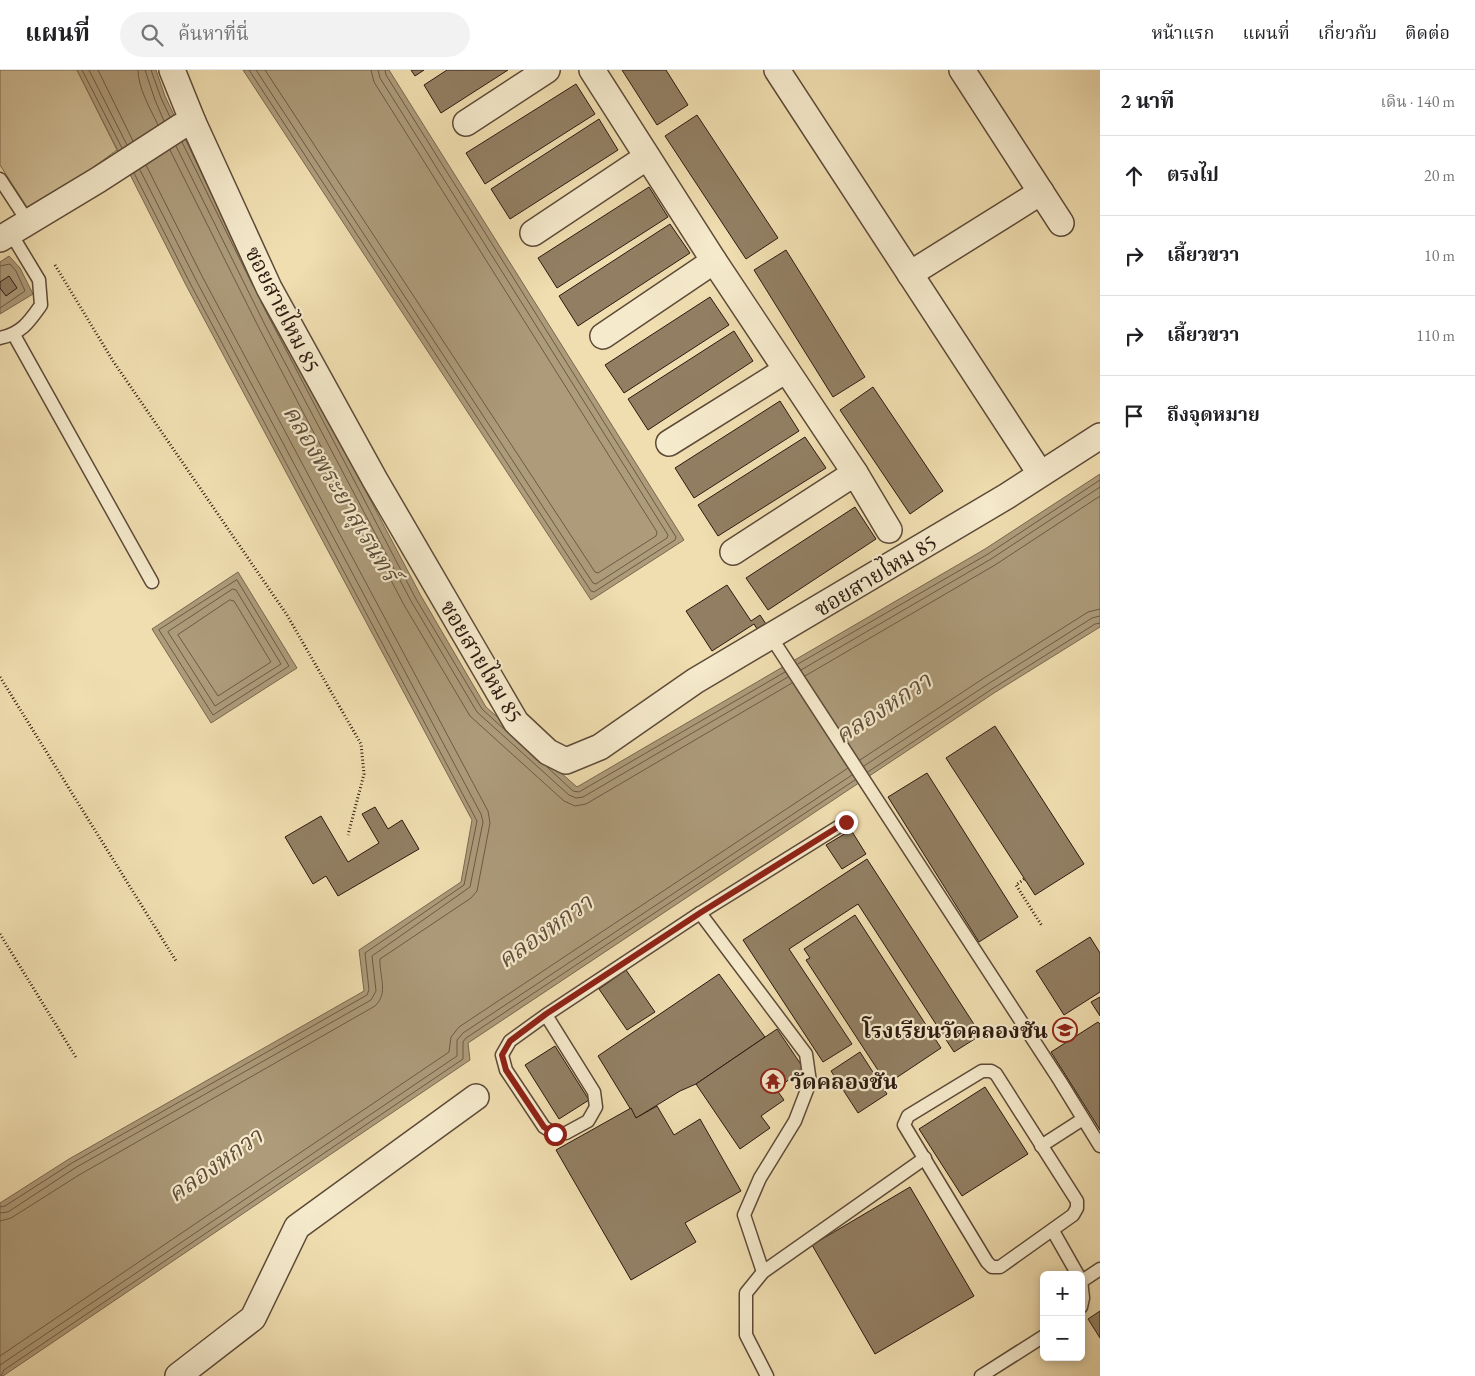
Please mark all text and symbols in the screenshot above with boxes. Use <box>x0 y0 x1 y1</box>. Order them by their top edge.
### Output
search box <box>120 12 470 57</box>
text: แผนที่ <box>25 17 90 48</box>
icon: search <box>138 21 166 49</box>
text: ค้นหาที่นี่ <box>178 21 249 46</box>
text: หน้าแรก <box>1151 21 1214 44</box>
text: แผนที่ <box>1242 21 1290 44</box>
text: เกี่ยวกับ <box>1318 21 1377 44</box>
text: ติดต่อ <box>1405 21 1450 44</box>
text: 2 นาที <box>1120 87 1174 114</box>
text: เดิน · 140 m <box>1380 91 1455 112</box>
icon: ahead <box>1120 162 1148 190</box>
text: ตรงไป <box>1167 162 1219 187</box>
text: 20 m <box>1424 165 1455 186</box>
street label: ซอยสายไหม 85 <box>238 241 327 377</box>
icon: right <box>1120 242 1148 270</box>
text: เลี้ยวขวา <box>1167 242 1239 267</box>
text: 10 m <box>1424 245 1455 266</box>
icon: right <box>1120 322 1148 350</box>
text: เลี้ยวขวา <box>1167 322 1239 347</box>
text: 110 m <box>1416 325 1455 346</box>
water label: คลองพระยาสุเรนทร์ <box>276 399 410 593</box>
icon: arrive <box>1120 402 1148 430</box>
text: ถึงจุดหมาย <box>1167 402 1260 427</box>
street label: ซอยสายไหม 85 <box>809 527 942 623</box>
street label: ซอยสายไหม 85 <box>434 595 530 728</box>
water label: คลองหกวา <box>828 664 938 750</box>
route end <box>835 811 858 834</box>
water label: คลองหกวา <box>491 886 599 975</box>
place label: โรงเรียนวัดคลองชัน <box>861 1016 1048 1045</box>
school or university icon: โรงเรียนวัดคลองชัน <box>1052 1017 1078 1043</box>
place label: วัดคลองชัน <box>790 1067 898 1096</box>
temple icon: วัดคลองชัน <box>760 1068 786 1094</box>
water label: คลองหกวา <box>161 1120 269 1209</box>
route start <box>544 1123 567 1146</box>
map controls <box>1040 1271 1085 1361</box>
button: + <box>1040 1271 1085 1316</box>
button: − <box>1040 1316 1085 1361</box>

